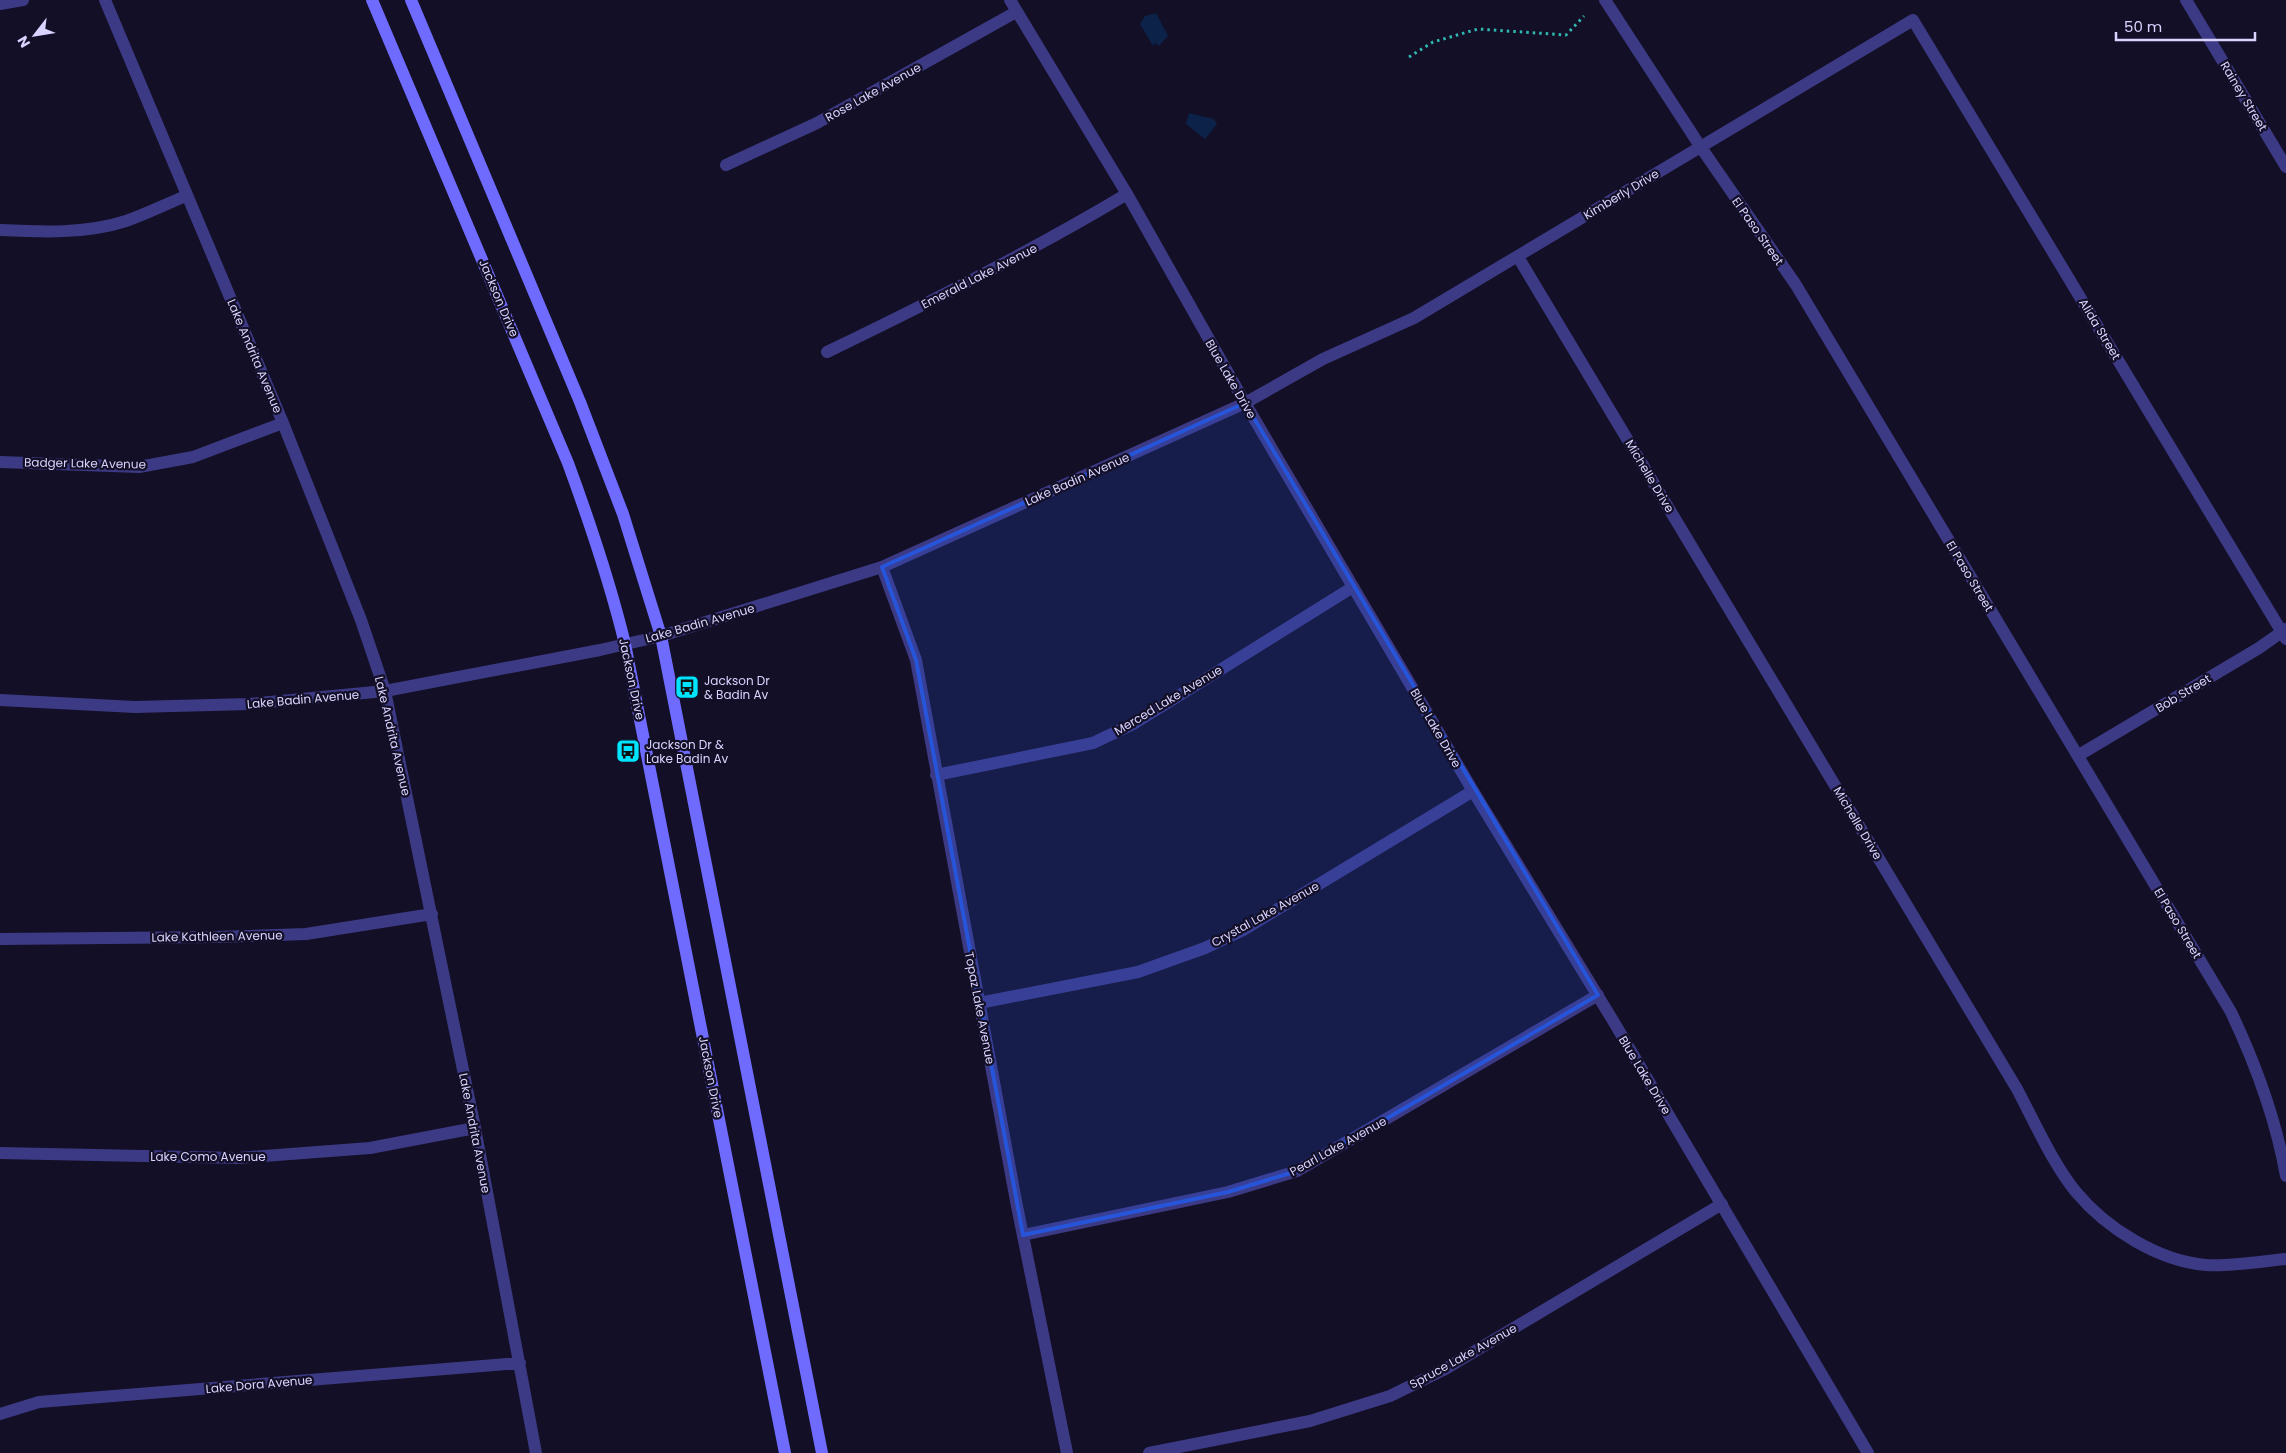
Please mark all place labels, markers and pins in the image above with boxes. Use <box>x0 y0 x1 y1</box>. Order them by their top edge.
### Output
place label: Jackson Dr & Badin Av <box>704 672 770 703</box>
bus stop icon: Jackson Dr & Badin Av <box>674 674 700 700</box>
place label: Jackson Dr & Lake Badin Av <box>646 736 729 767</box>
bus stop icon: Jackson Dr & Lake Badin Av <box>615 738 641 764</box>

